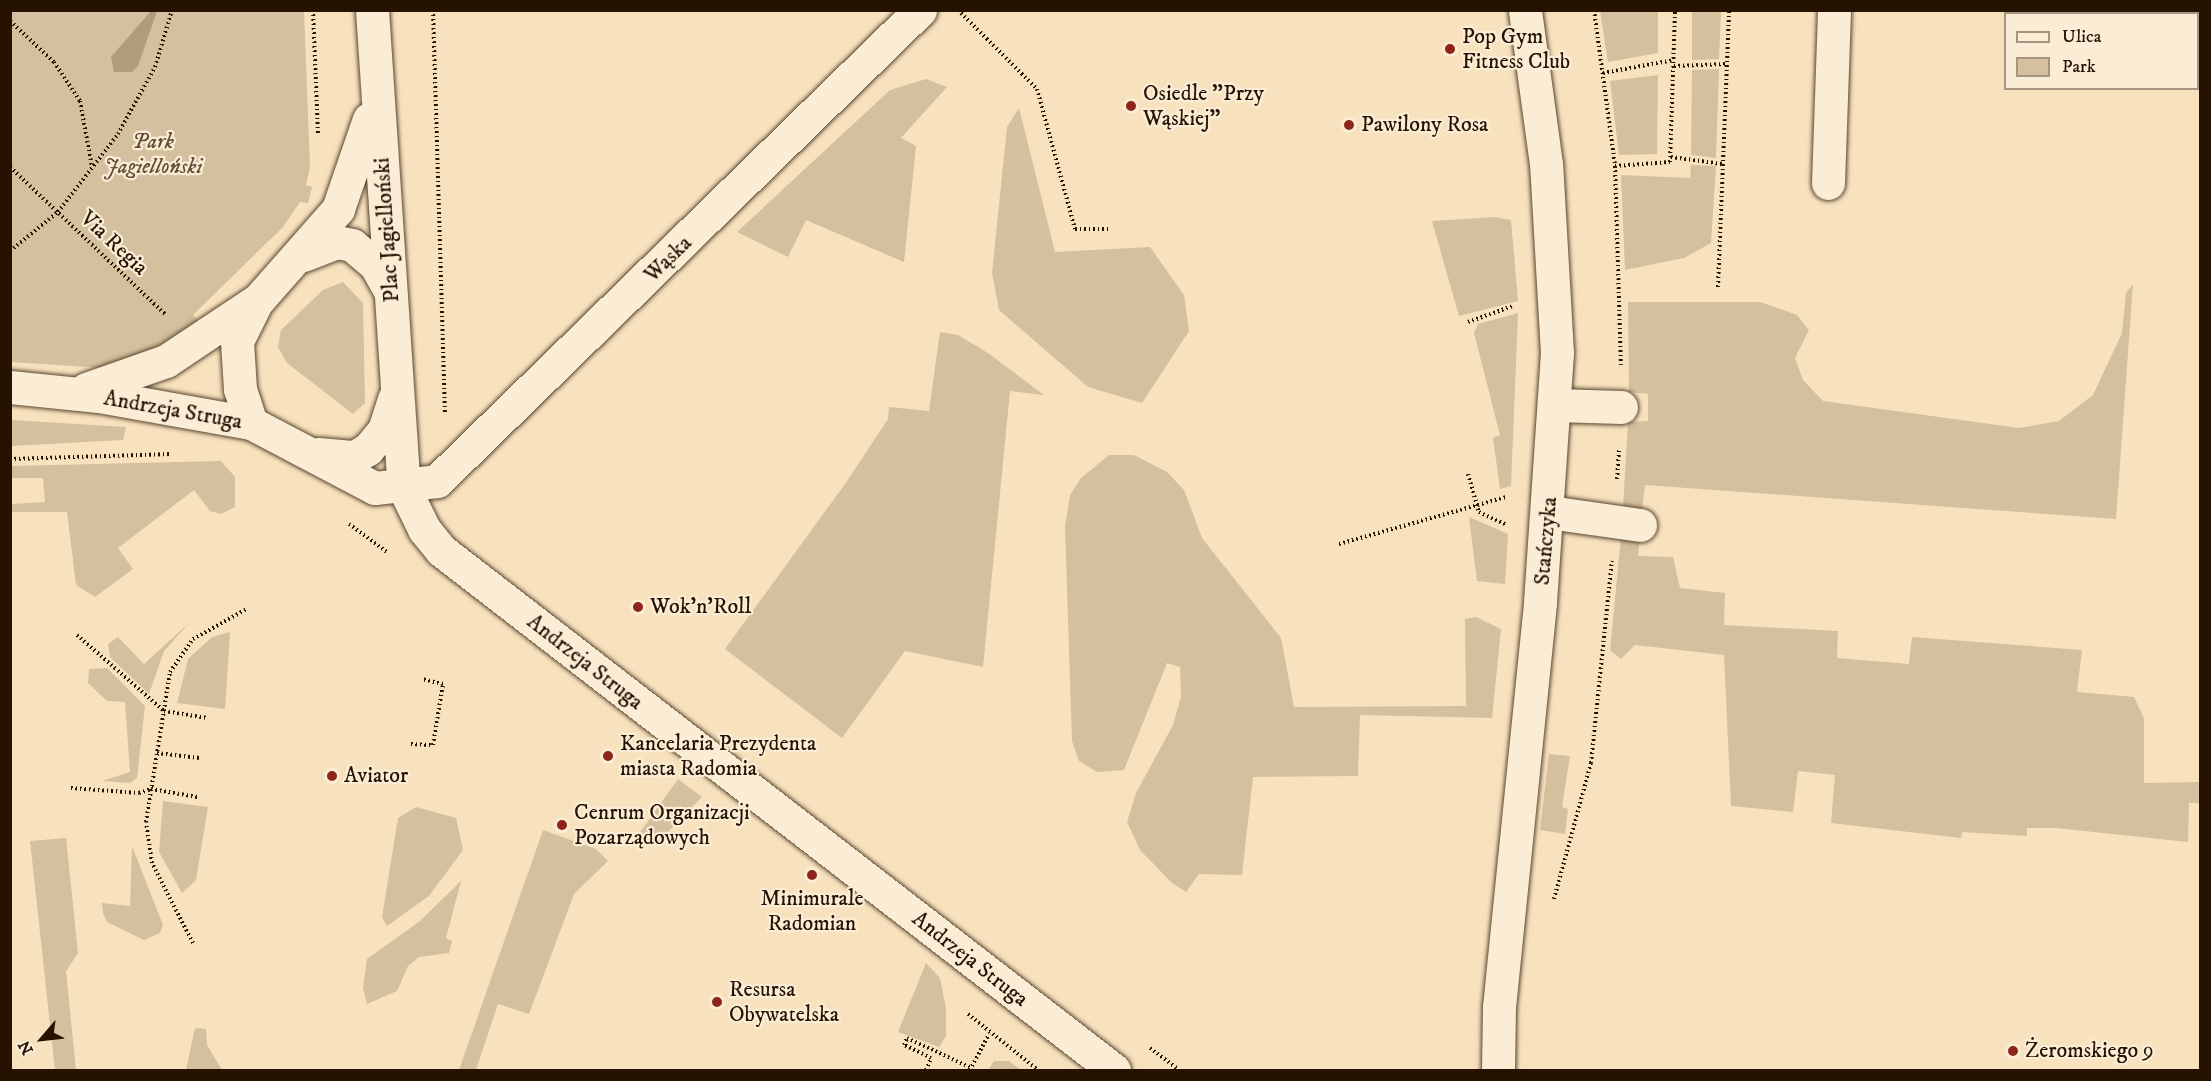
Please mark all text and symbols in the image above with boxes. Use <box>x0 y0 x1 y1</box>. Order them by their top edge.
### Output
legend <box>2004 12 2199 90</box>
place label: Pop Gym Fitness Club <box>1462 23 1570 74</box>
text: Ulica <box>2062 26 2101 48</box>
marker: Pop Gym Fitness Club <box>1443 42 1457 56</box>
text: Park <box>2062 56 2096 78</box>
place label: Osiedle "Przy Wąskiej" <box>1143 80 1264 132</box>
marker: Osiedle "Przy Wąskiej" <box>1124 99 1138 113</box>
place label: Pawilony Rosa <box>1361 112 1488 138</box>
marker: Pawilony Rosa <box>1342 118 1356 132</box>
park label: Park Jagielloński <box>104 128 202 180</box>
street label: Plac Jagielloński <box>369 157 405 303</box>
street label: Via Regia <box>75 205 153 281</box>
street label: Wąska <box>639 230 697 288</box>
street label: Andrzeja Struga <box>102 385 244 435</box>
street label: Stańczyka <box>1529 496 1563 586</box>
place label: Wok'n'Roll <box>650 594 751 620</box>
marker: Wok'n'Roll <box>631 600 645 614</box>
street label: Andrzeja Struga <box>522 608 648 716</box>
place label: Kancelaria Prezydenta miasta Radomia <box>620 730 816 782</box>
marker: Kancelaria Prezydenta miasta Radomia <box>601 749 615 763</box>
place label: Aviator <box>344 763 408 789</box>
marker: Aviator <box>325 769 339 783</box>
place label: Cenrum Organizacji Pozarządowych <box>574 799 750 850</box>
marker: Cenrum Organizacji Pozarządowych <box>555 818 569 832</box>
marker: Minimurale Radomian <box>805 868 819 882</box>
place label: Minimurale Radomian <box>760 885 864 936</box>
street label: Andrzeja Struga <box>907 905 1033 1013</box>
place label: Resursa Obywatelska <box>729 976 839 1028</box>
marker: Resursa Obywatelska <box>710 995 724 1009</box>
north arrow <box>12 1009 72 1069</box>
text: N <box>14 1037 38 1058</box>
place label: Żeromskiego 9 <box>2025 1038 2154 1064</box>
marker: Żeromskiego 9 <box>2006 1044 2020 1058</box>

